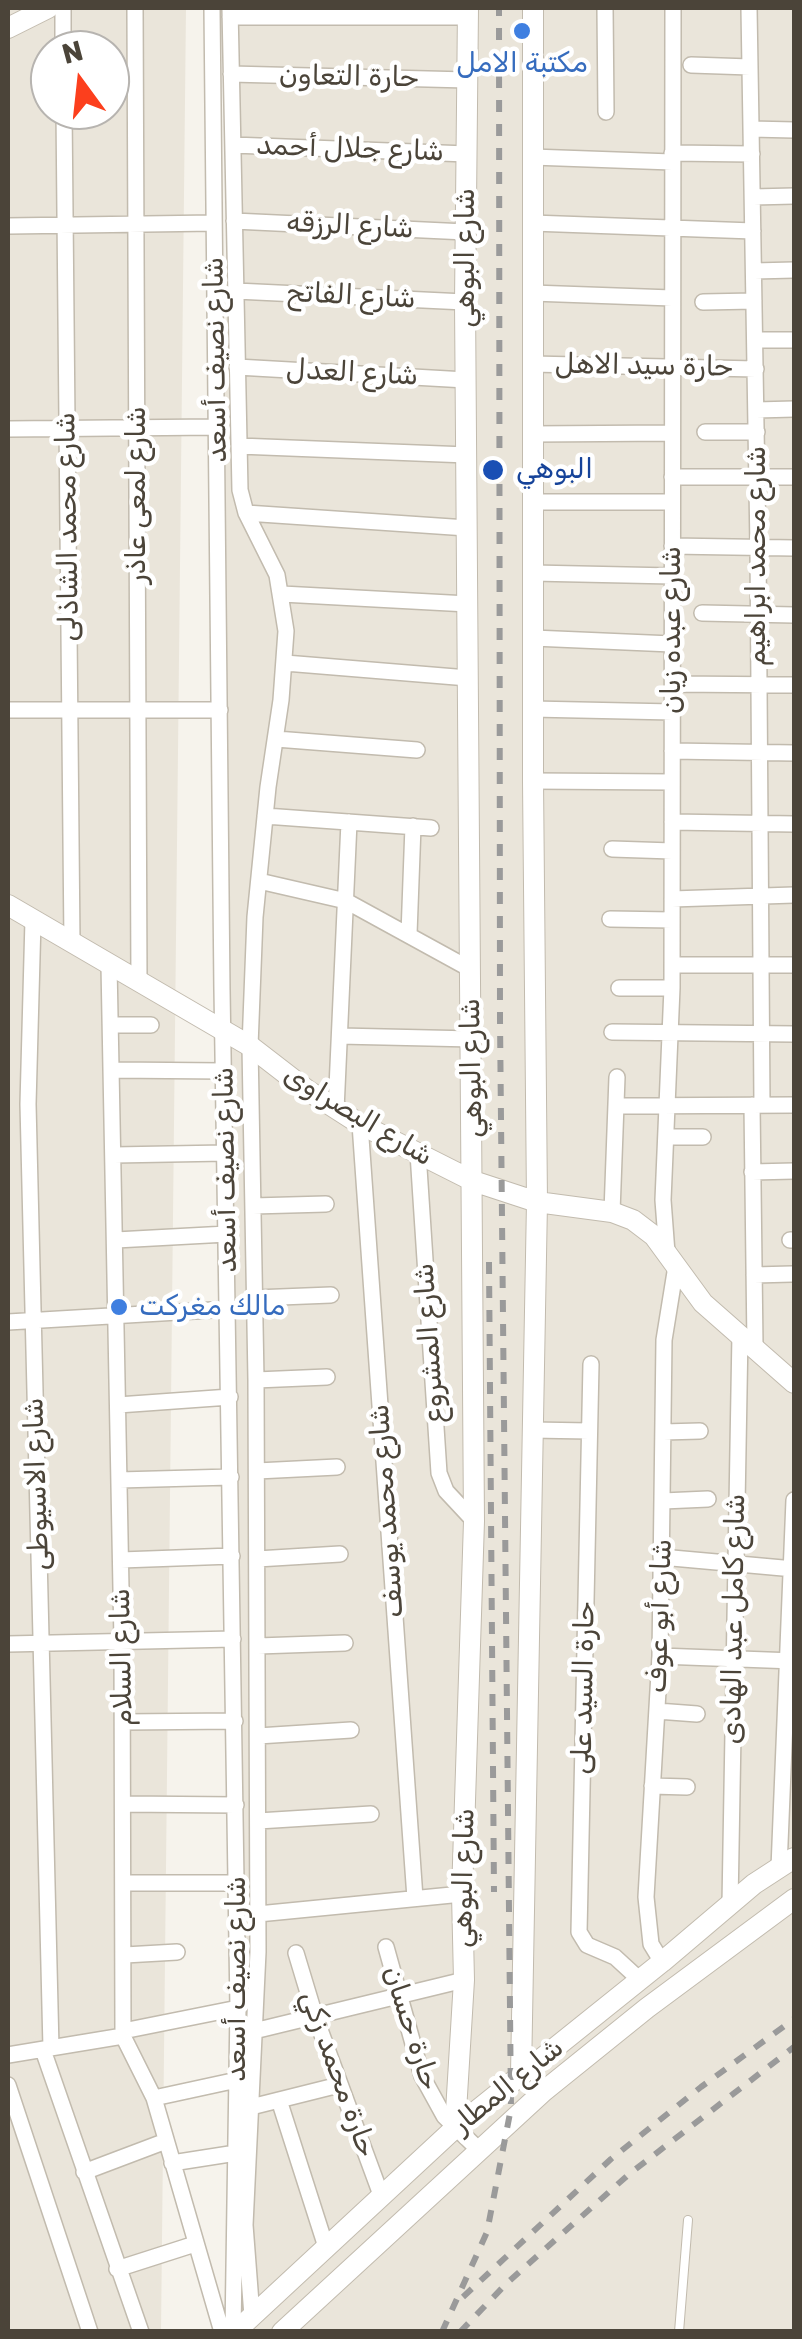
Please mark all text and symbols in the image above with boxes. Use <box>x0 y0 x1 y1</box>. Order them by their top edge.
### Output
marker: مكتبة الامل <box>511 20 533 42</box>
north arrow <box>30 30 130 130</box>
text: N <box>59 34 87 71</box>
place label: مكتبة الامل <box>456 47 588 81</box>
street label: حارة التعاون <box>279 59 419 95</box>
street label: شارع جلال أحمد <box>255 129 445 169</box>
street label: شارع البوهي <box>449 188 483 328</box>
street label: شارع الرزقه <box>286 206 414 246</box>
street label: شارع نصيف أسعد <box>197 257 235 463</box>
street label: شارع الفاتح <box>286 276 416 316</box>
street label: حارة سيد الاهل <box>554 348 734 384</box>
street label: شارع العدل <box>285 353 419 393</box>
street label: شارع لمعى عاذر <box>120 406 154 584</box>
street label: شارع محمد الشاذلى <box>49 412 87 642</box>
street label: شارع محمد ابراهيم <box>740 446 774 666</box>
place label: البوهي <box>516 453 593 487</box>
marker: البوهي <box>480 457 506 483</box>
street label: شارع عبده زيان <box>655 546 689 714</box>
street label: شارع البوهي <box>454 998 490 1138</box>
street label: شارع البصراوى <box>277 1058 439 1174</box>
street label: شارع نصيف أسعد <box>207 1067 245 1273</box>
street label: شارع المشروع <box>408 1262 452 1424</box>
place label: مالك مغركت <box>139 1290 285 1324</box>
marker: مالك مغركت <box>108 1296 130 1318</box>
street label: شارع الاسيوطى <box>17 1397 57 1571</box>
street label: شارع محمد يوسف <box>363 1403 411 1619</box>
street label: شارع كامل عبد الهادى <box>715 1493 753 1745</box>
street label: شارع أبو عوف <box>641 1538 679 1694</box>
street label: شارع السلام <box>104 1588 140 1726</box>
street label: حارة السيد على <box>566 1601 602 1775</box>
street label: شارع البوهي <box>446 1808 482 1948</box>
street label: شارع نصيف أسعد <box>220 1876 254 2082</box>
street label: حارة حسان <box>375 1962 447 2094</box>
street label: حارة محمد زكي <box>292 1986 384 2162</box>
street label: شارع المطار <box>446 2031 570 2141</box>

